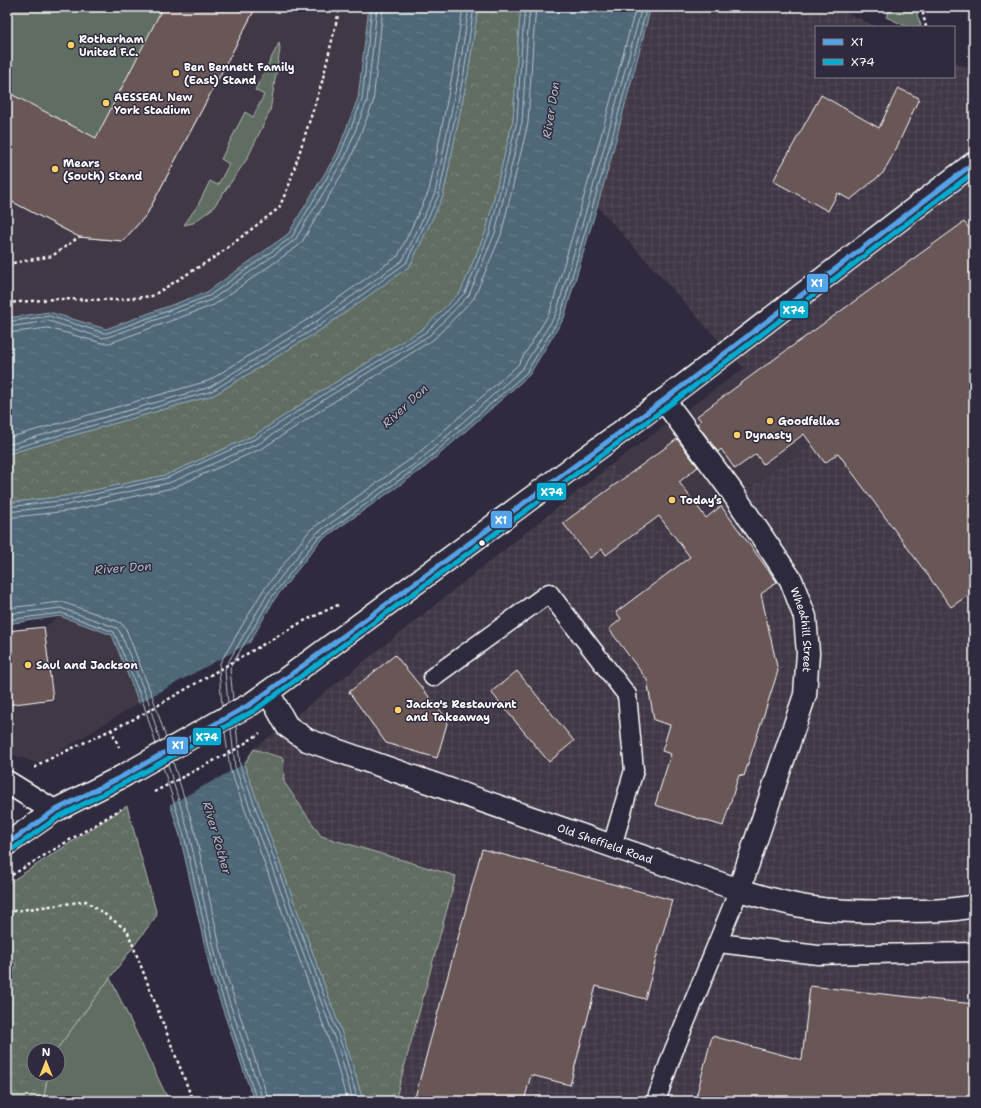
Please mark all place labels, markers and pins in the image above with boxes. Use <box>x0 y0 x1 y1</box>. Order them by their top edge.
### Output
place label: Rotherham United F.C. <box>79 32 144 60</box>
marker: Rotherham United F.C. <box>66 40 76 50</box>
place label: Ben Bennett Family (East) Stand <box>184 60 295 88</box>
marker: Ben Bennett Family (East) Stand <box>171 68 181 78</box>
place label: AESSEAL New York Stadium <box>114 90 192 118</box>
marker: AESSEAL New York Stadium <box>101 98 111 108</box>
place label: Mears (South) Stand <box>63 156 143 184</box>
marker: Mears (South) Stand <box>50 164 60 174</box>
place label: Goodfellas <box>778 414 840 429</box>
marker: Goodfellas <box>765 416 775 426</box>
place label: Dynasty <box>745 428 792 443</box>
marker: Dynasty <box>732 430 742 440</box>
place label: Today’s <box>680 493 722 508</box>
marker: Today’s <box>667 495 677 505</box>
unlabelled marker <box>477 538 487 548</box>
place label: Saul and Jackson <box>36 658 138 673</box>
marker: Saul and Jackson <box>23 660 33 670</box>
place label: Jacko's Restaurant and Takeaway <box>406 697 517 725</box>
marker: Jacko's Restaurant and Takeaway <box>393 705 403 715</box>

